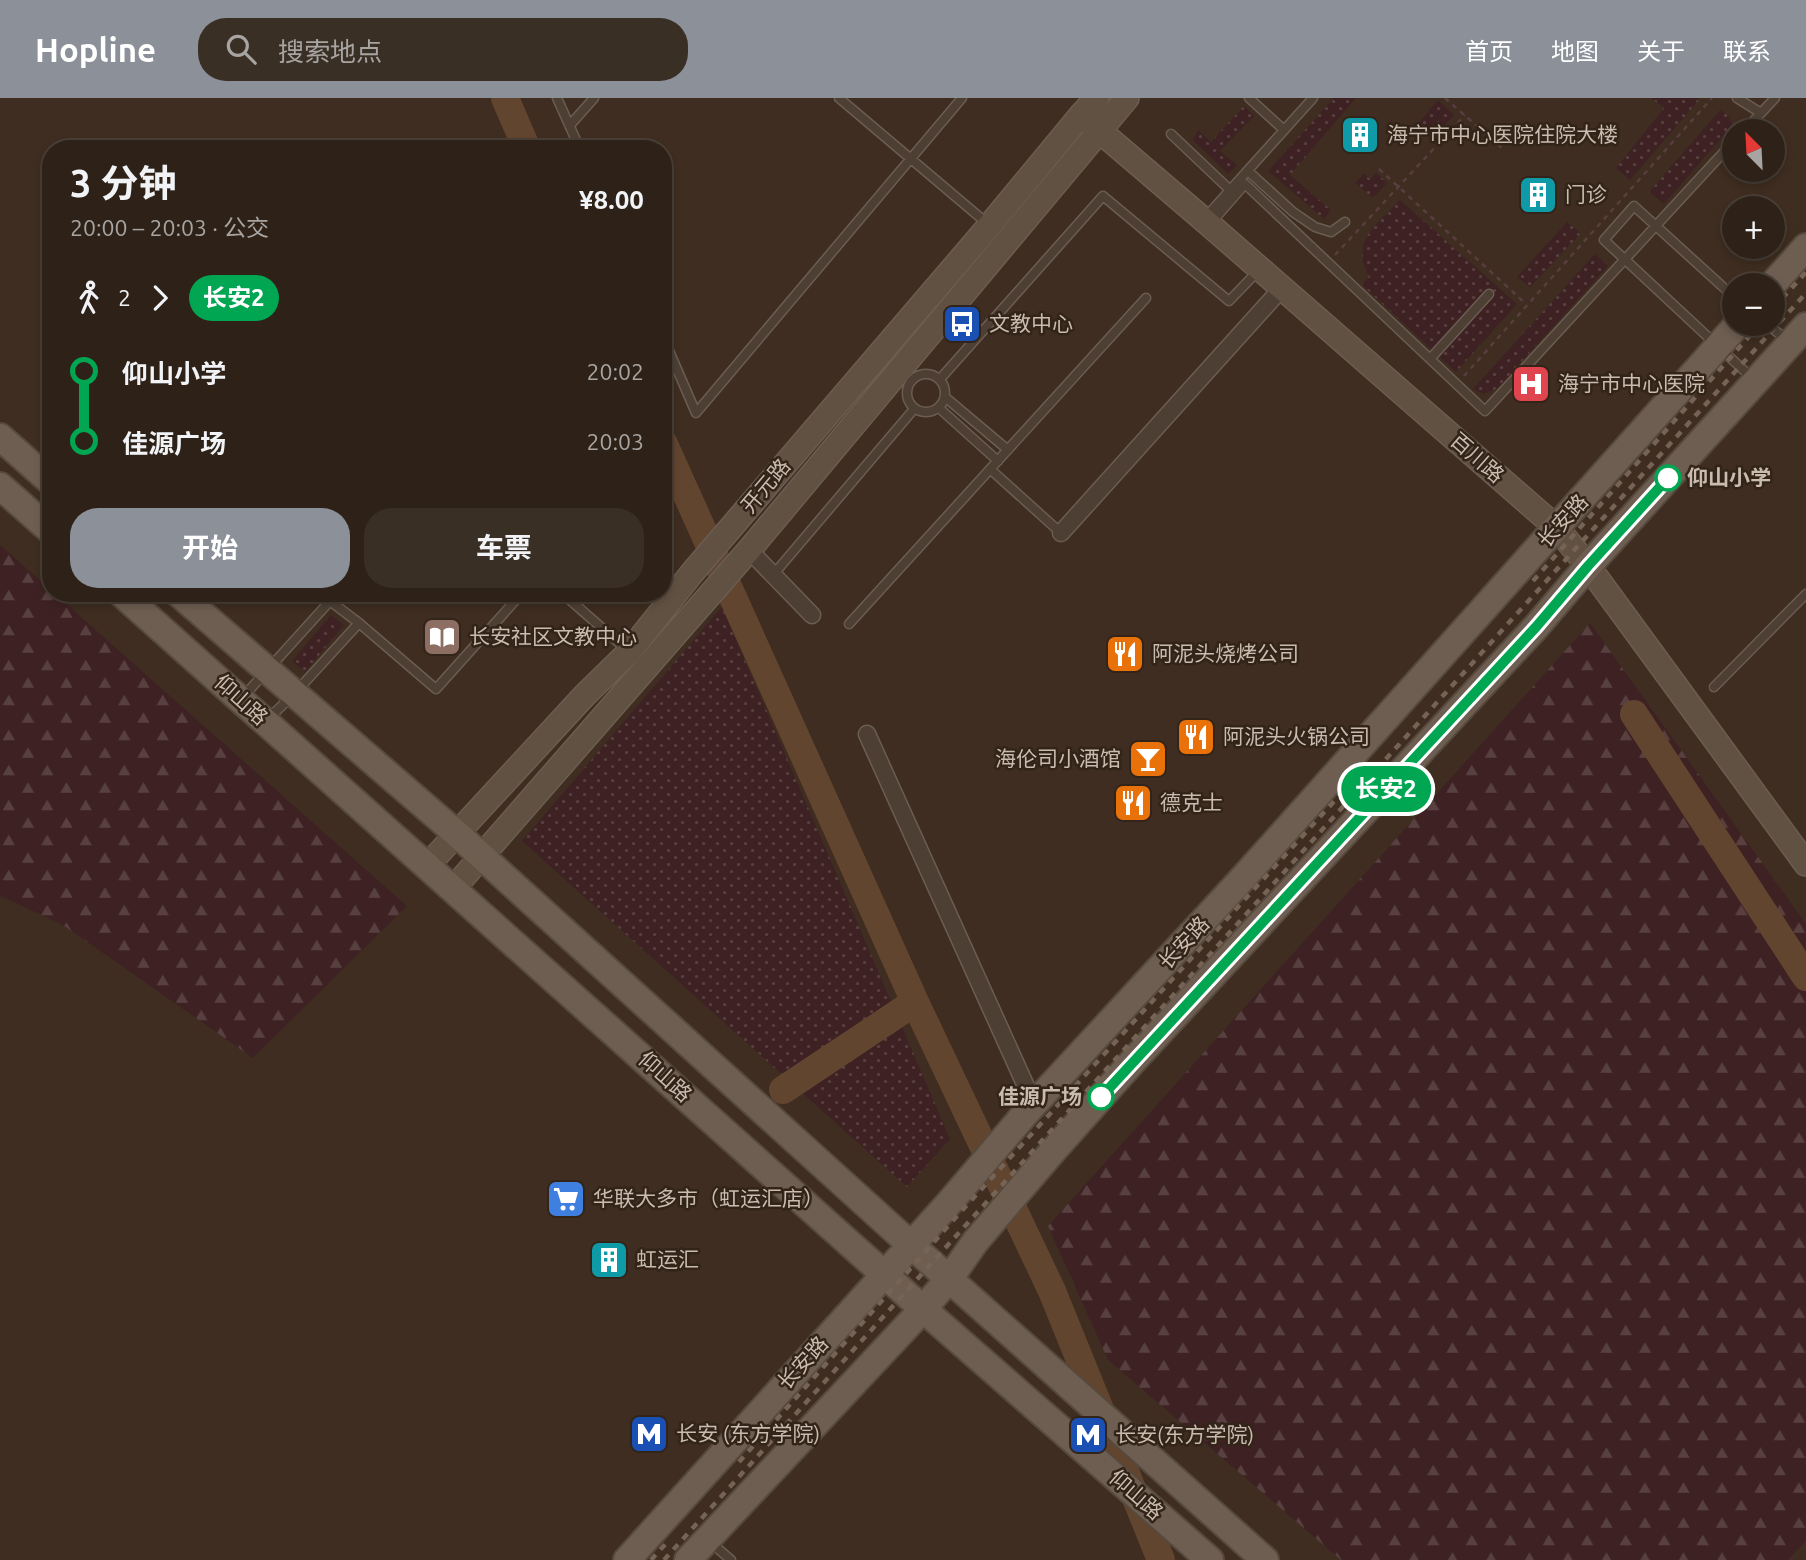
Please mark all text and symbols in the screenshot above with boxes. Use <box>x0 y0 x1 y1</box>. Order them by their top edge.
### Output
search box <box>198 18 688 81</box>
icon: search <box>222 30 260 68</box>
text: Hopline <box>35 31 156 68</box>
text: 搜索地点 <box>278 37 382 66</box>
text: 首页 <box>1465 38 1513 65</box>
text: 地图 <box>1551 38 1599 65</box>
text: 关于 <box>1637 38 1685 65</box>
text: 联系 <box>1723 38 1771 65</box>
building icon: 海宁市中心医院住院大楼 <box>1339 114 1381 156</box>
north arrow <box>1722 119 1785 182</box>
map controls <box>1722 119 1785 336</box>
place label: 海宁市中心医院住院大楼 <box>1387 122 1618 146</box>
text: 3 分钟 <box>70 162 176 204</box>
building icon: 门诊 <box>1517 174 1559 216</box>
place label: 门诊 <box>1565 182 1607 206</box>
text: ¥8.00 <box>579 185 644 214</box>
button: + <box>1722 196 1785 259</box>
text: 20:00 – 20:03 · 公交 <box>70 215 269 240</box>
button: − <box>1722 273 1785 336</box>
icon: walk <box>70 279 108 317</box>
icon: forward <box>141 279 179 317</box>
text: 长安2 <box>203 284 265 311</box>
text: 2 <box>118 285 131 310</box>
bus stop icon: 文教中心 <box>941 303 983 345</box>
place label: 文教中心 <box>989 311 1073 335</box>
text: 仰山小学 <box>122 359 226 388</box>
text: 20:02 <box>586 359 644 384</box>
hospital icon: 海宁市中心医院 <box>1510 363 1552 405</box>
place label: 海宁市中心医院 <box>1558 371 1705 395</box>
street label: 百川路 <box>1446 428 1509 487</box>
text: 佳源广场 <box>122 429 226 458</box>
text: 20:03 <box>586 429 644 454</box>
street label: 开元路 <box>736 454 795 517</box>
marker: 仰山小学 <box>1655 465 1681 491</box>
place label: 仰山小学 <box>1687 465 1771 489</box>
street label: 长安路 <box>1532 489 1592 552</box>
button: 开始 <box>70 508 350 588</box>
button: 车票 <box>364 508 644 588</box>
library icon: 长安社区文教中心 <box>421 616 463 658</box>
place label: 长安社区文教中心 <box>469 624 637 648</box>
restaurant icon: 阿泥头烧烤公司 <box>1104 633 1146 675</box>
place label: 阿泥头烧烤公司 <box>1152 641 1299 665</box>
street label: 仰山路 <box>210 669 273 729</box>
restaurant icon: 阿泥头火锅公司 <box>1175 716 1217 758</box>
place label: 阿泥头火锅公司 <box>1223 724 1370 748</box>
bar icon: 海伦司小酒馆 <box>1127 738 1169 780</box>
place label: 海伦司小酒馆 <box>995 746 1121 770</box>
line badge: 长安2 <box>1346 766 1426 812</box>
text: 长安2 <box>1355 775 1417 802</box>
restaurant icon: 德克士 <box>1112 782 1154 824</box>
place label: 德克士 <box>1160 790 1223 814</box>
street label: 长安路 <box>1153 911 1214 974</box>
street label: 仰山路 <box>634 1046 697 1106</box>
place label: 佳源广场 <box>998 1084 1082 1108</box>
marker: 佳源广场 <box>1088 1084 1114 1110</box>
supermarket icon: 华联大多市（虹运汇店） <box>545 1178 587 1220</box>
place label: 华联大多市（虹运汇店） <box>593 1186 824 1210</box>
building icon: 虹运汇 <box>588 1239 630 1281</box>
place label: 虹运汇 <box>636 1247 699 1271</box>
street label: 长安路 <box>772 1331 832 1394</box>
metro station icon: 长安 (东方学院) <box>628 1413 670 1455</box>
metro station icon: 长安(东方学院) <box>1067 1414 1109 1456</box>
place label: 长安 (东方学院) <box>676 1421 820 1445</box>
place label: 长安(东方学院) <box>1115 1422 1254 1446</box>
street label: 仰山路 <box>1105 1465 1168 1524</box>

